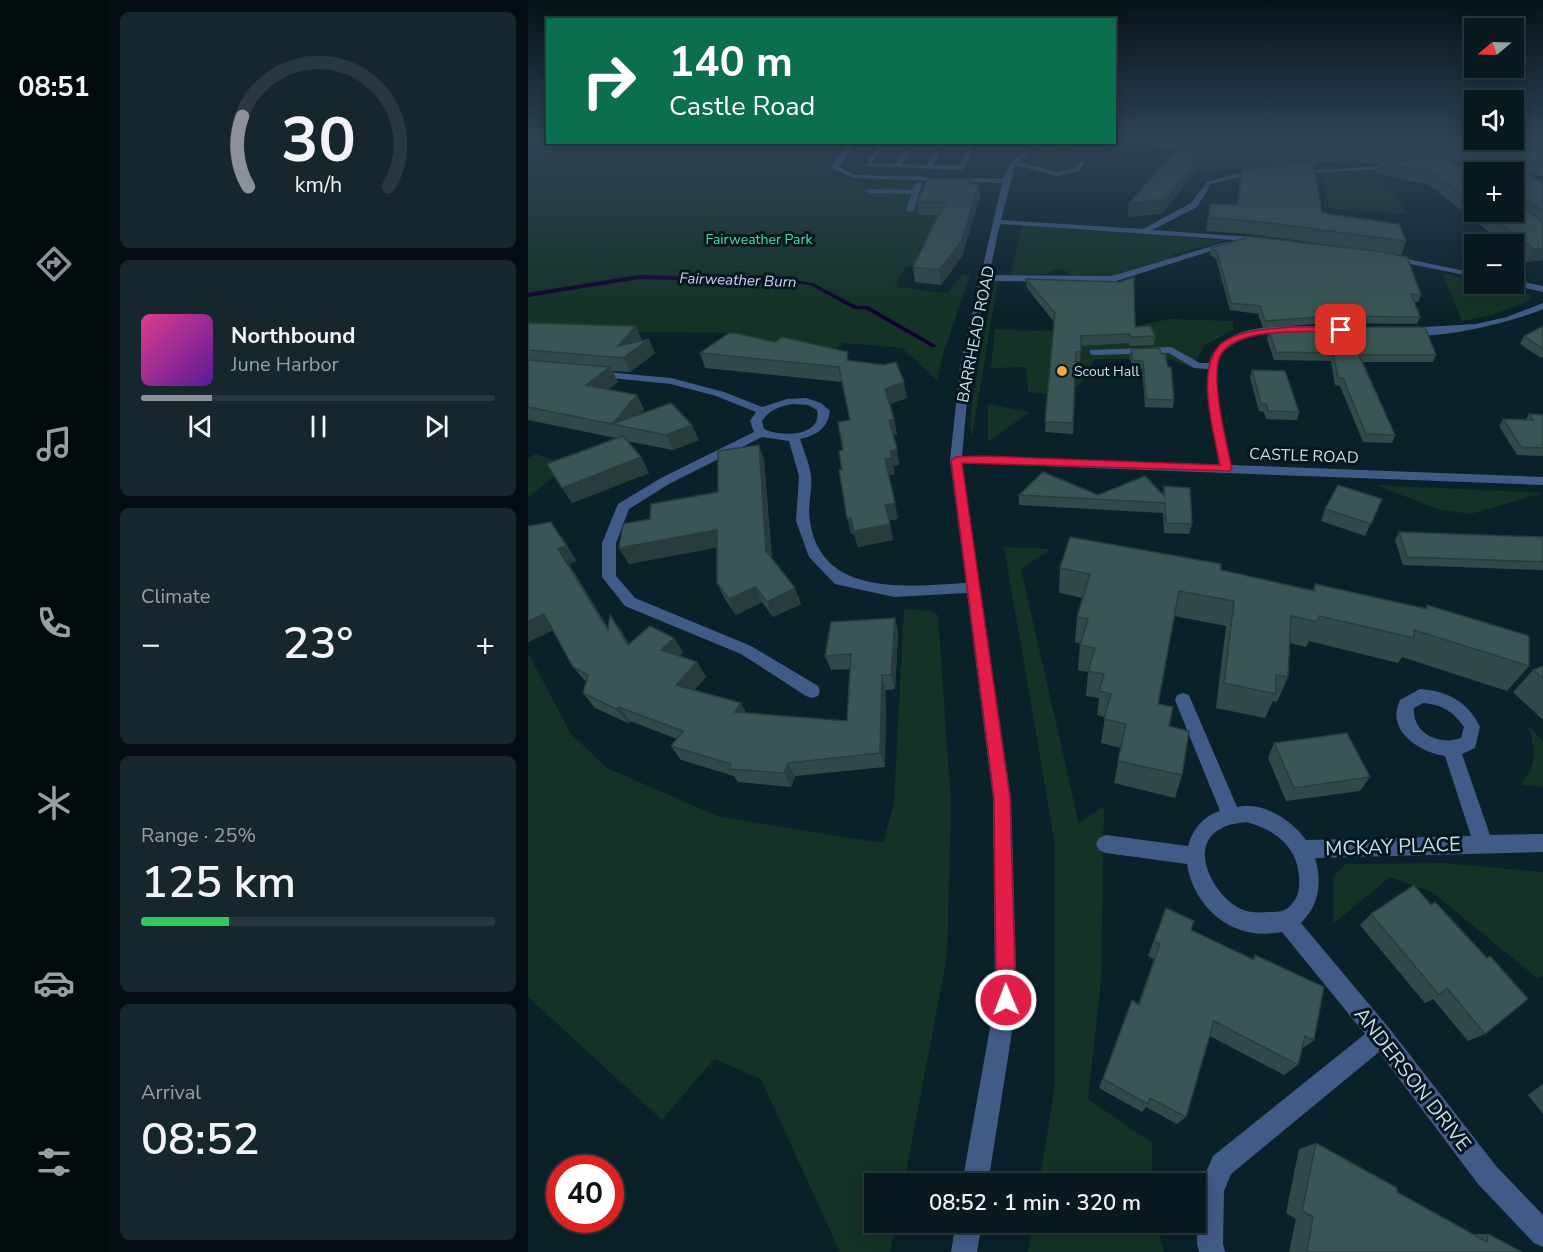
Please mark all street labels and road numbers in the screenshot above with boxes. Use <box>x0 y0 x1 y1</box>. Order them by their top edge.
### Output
street label: BARRHEAD ROAD <box>952 264 1000 404</box>
street label: CASTLE ROAD <box>1249 443 1359 469</box>
street label: MCKAY PLACE <box>1325 831 1461 862</box>
street label: ANDERSON DRIVE <box>1348 1002 1477 1157</box>

